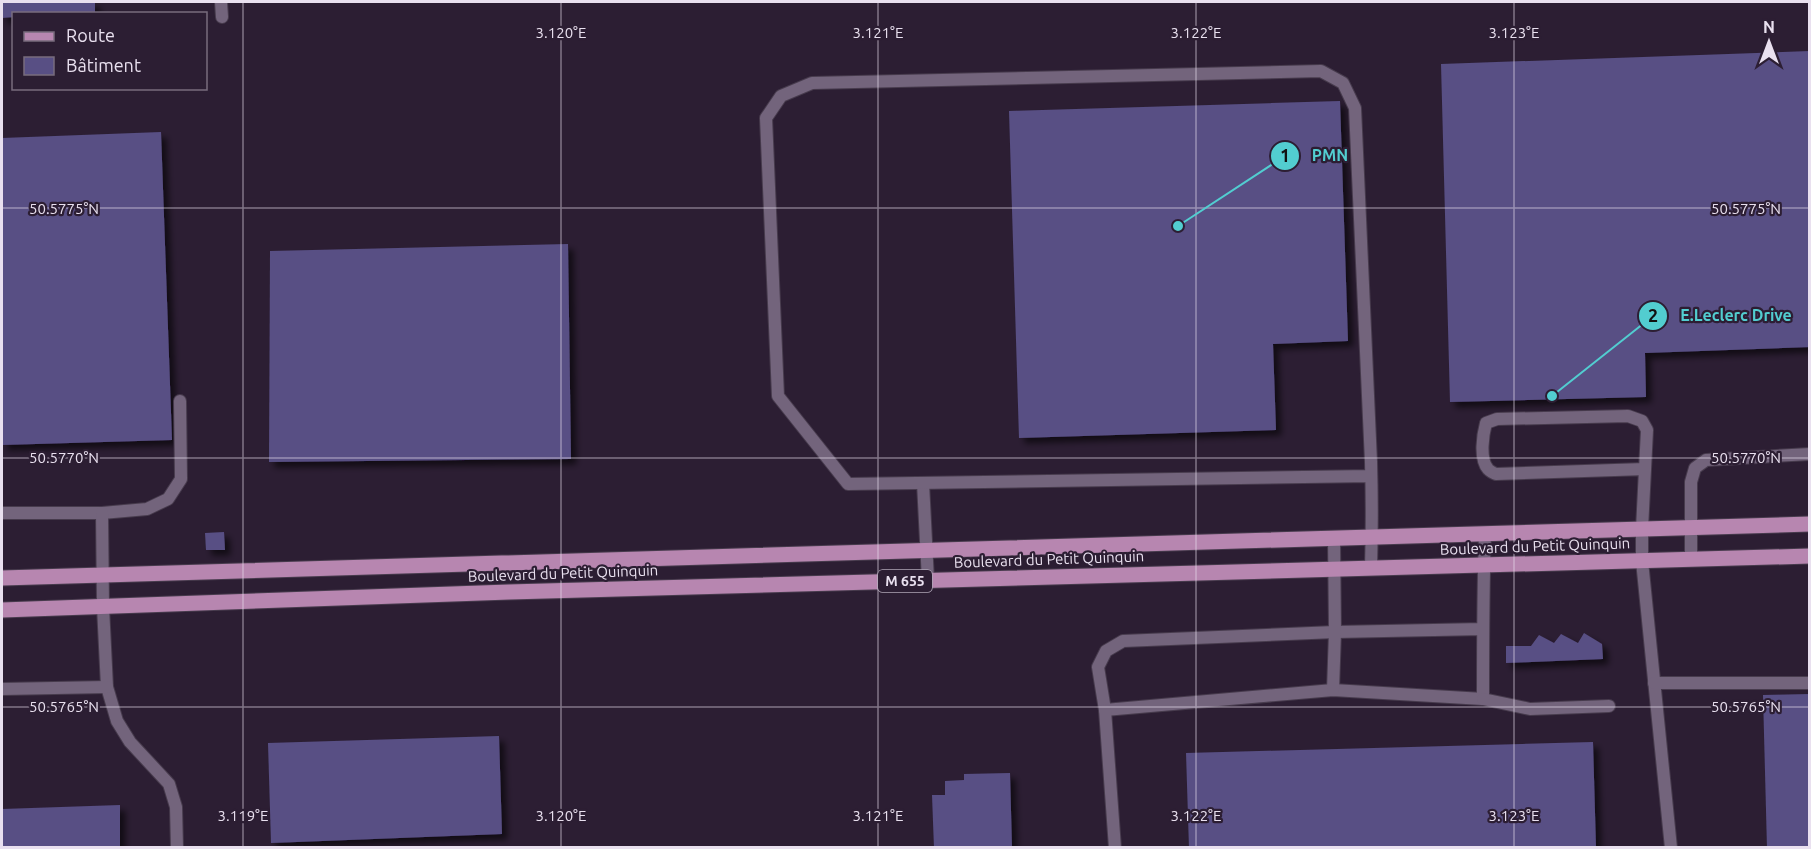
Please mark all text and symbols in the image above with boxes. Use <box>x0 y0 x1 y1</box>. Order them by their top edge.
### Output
legend <box>12 12 207 90</box>
north arrow <box>1739 12 1799 72</box>
text: N <box>1763 18 1775 36</box>
text: 3.120°E <box>536 24 586 41</box>
text: 3.121°E <box>853 24 903 41</box>
text: 3.122°E <box>1171 24 1221 41</box>
text: 3.123°E <box>1489 24 1539 41</box>
text: Route <box>66 25 115 45</box>
text: Bâtiment <box>66 55 141 75</box>
callout: PMN <box>1270 139 1360 173</box>
text: 1 <box>1280 145 1290 165</box>
text: PMN <box>1312 146 1348 164</box>
text: 50.5775°N <box>29 200 99 217</box>
text: 50.5775°N <box>1711 200 1781 217</box>
callout: E.Leclerc Drive <box>1638 299 1804 333</box>
text: 2 <box>1648 305 1658 325</box>
text: E.Leclerc Drive <box>1680 306 1792 324</box>
text: 50.5770°N <box>29 449 99 466</box>
text: 50.5770°N <box>1711 449 1781 466</box>
street label: Boulevard du Petit Quinquin <box>1439 534 1631 558</box>
street label: Boulevard du Petit Quinquin <box>953 547 1145 571</box>
street label: Boulevard du Petit Quinquin <box>467 561 659 585</box>
road number: M 655 <box>878 570 932 592</box>
text: 50.5765°N <box>29 698 99 715</box>
text: 50.5765°N <box>1711 698 1781 715</box>
text: 3.119°E <box>218 807 268 824</box>
text: 3.120°E <box>536 807 586 824</box>
text: 3.121°E <box>853 807 903 824</box>
text: 3.122°E <box>1171 807 1221 824</box>
text: 3.123°E <box>1489 807 1539 824</box>

